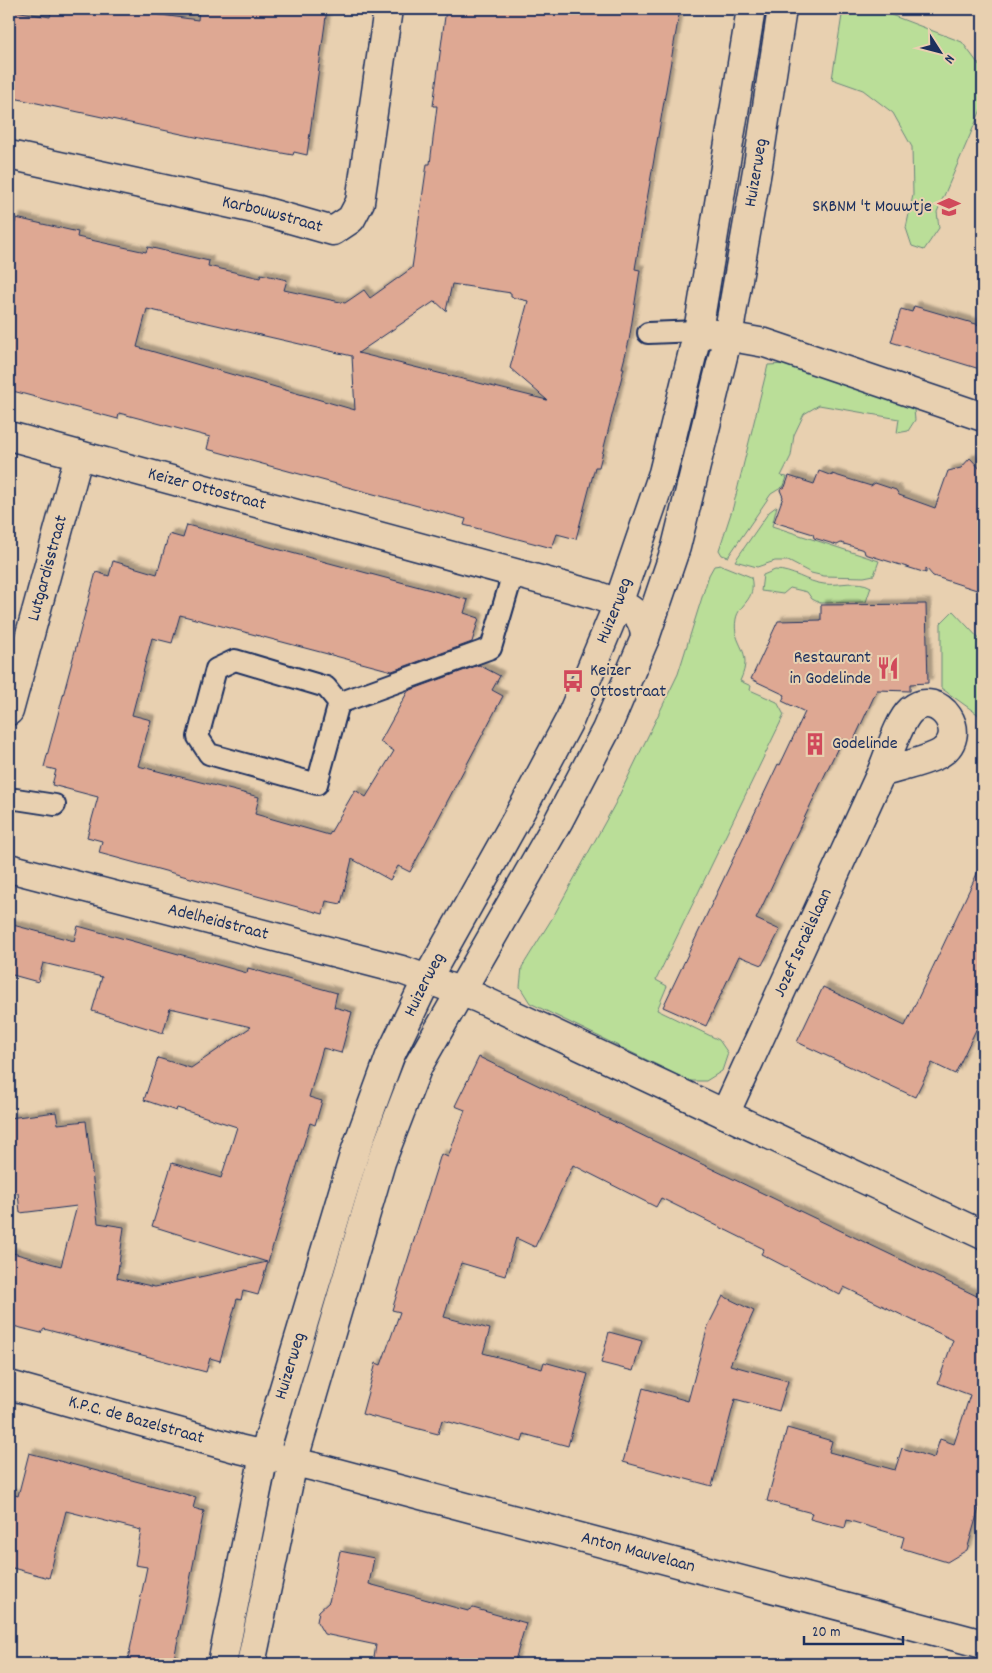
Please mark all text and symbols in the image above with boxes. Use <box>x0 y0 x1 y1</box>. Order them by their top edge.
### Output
north arrow <box>914 28 964 78</box>
text: N <box>939 50 959 67</box>
street label: Huizerweg <box>738 137 774 209</box>
street label: Karbouwstraat <box>220 190 326 240</box>
school or university icon: SKBNM 't Mouwtje <box>936 194 962 220</box>
place label: SKBNM 't Mouwtje <box>812 195 932 220</box>
street label: Keizer Ottostraat <box>145 462 269 518</box>
street label: Lutgardisstraat <box>22 512 75 624</box>
street label: Huizerweg <box>590 574 639 648</box>
place label: Restaurant in Godelinde <box>790 646 871 692</box>
restaurant icon: Restaurant in Godelinde <box>875 655 901 681</box>
place label: Keizer Ottostraat <box>590 659 666 705</box>
bus stop icon: Keizer Ottostraat <box>560 668 586 694</box>
building icon: Godelinde <box>802 731 828 757</box>
place label: Godelinde <box>832 732 898 757</box>
street label: Jozef Israëlslaan <box>767 885 839 1002</box>
street label: Adelheidstraat <box>165 897 271 947</box>
street label: Huizerweg <box>398 948 452 1021</box>
street label: Huizerweg <box>269 1329 313 1403</box>
street label: K.P.C. de Bazelstraat <box>66 1390 207 1451</box>
street label: Anton Mauvelaan <box>578 1526 698 1580</box>
scale bar <box>804 1613 903 1645</box>
text: 20 m <box>812 1622 840 1644</box>

